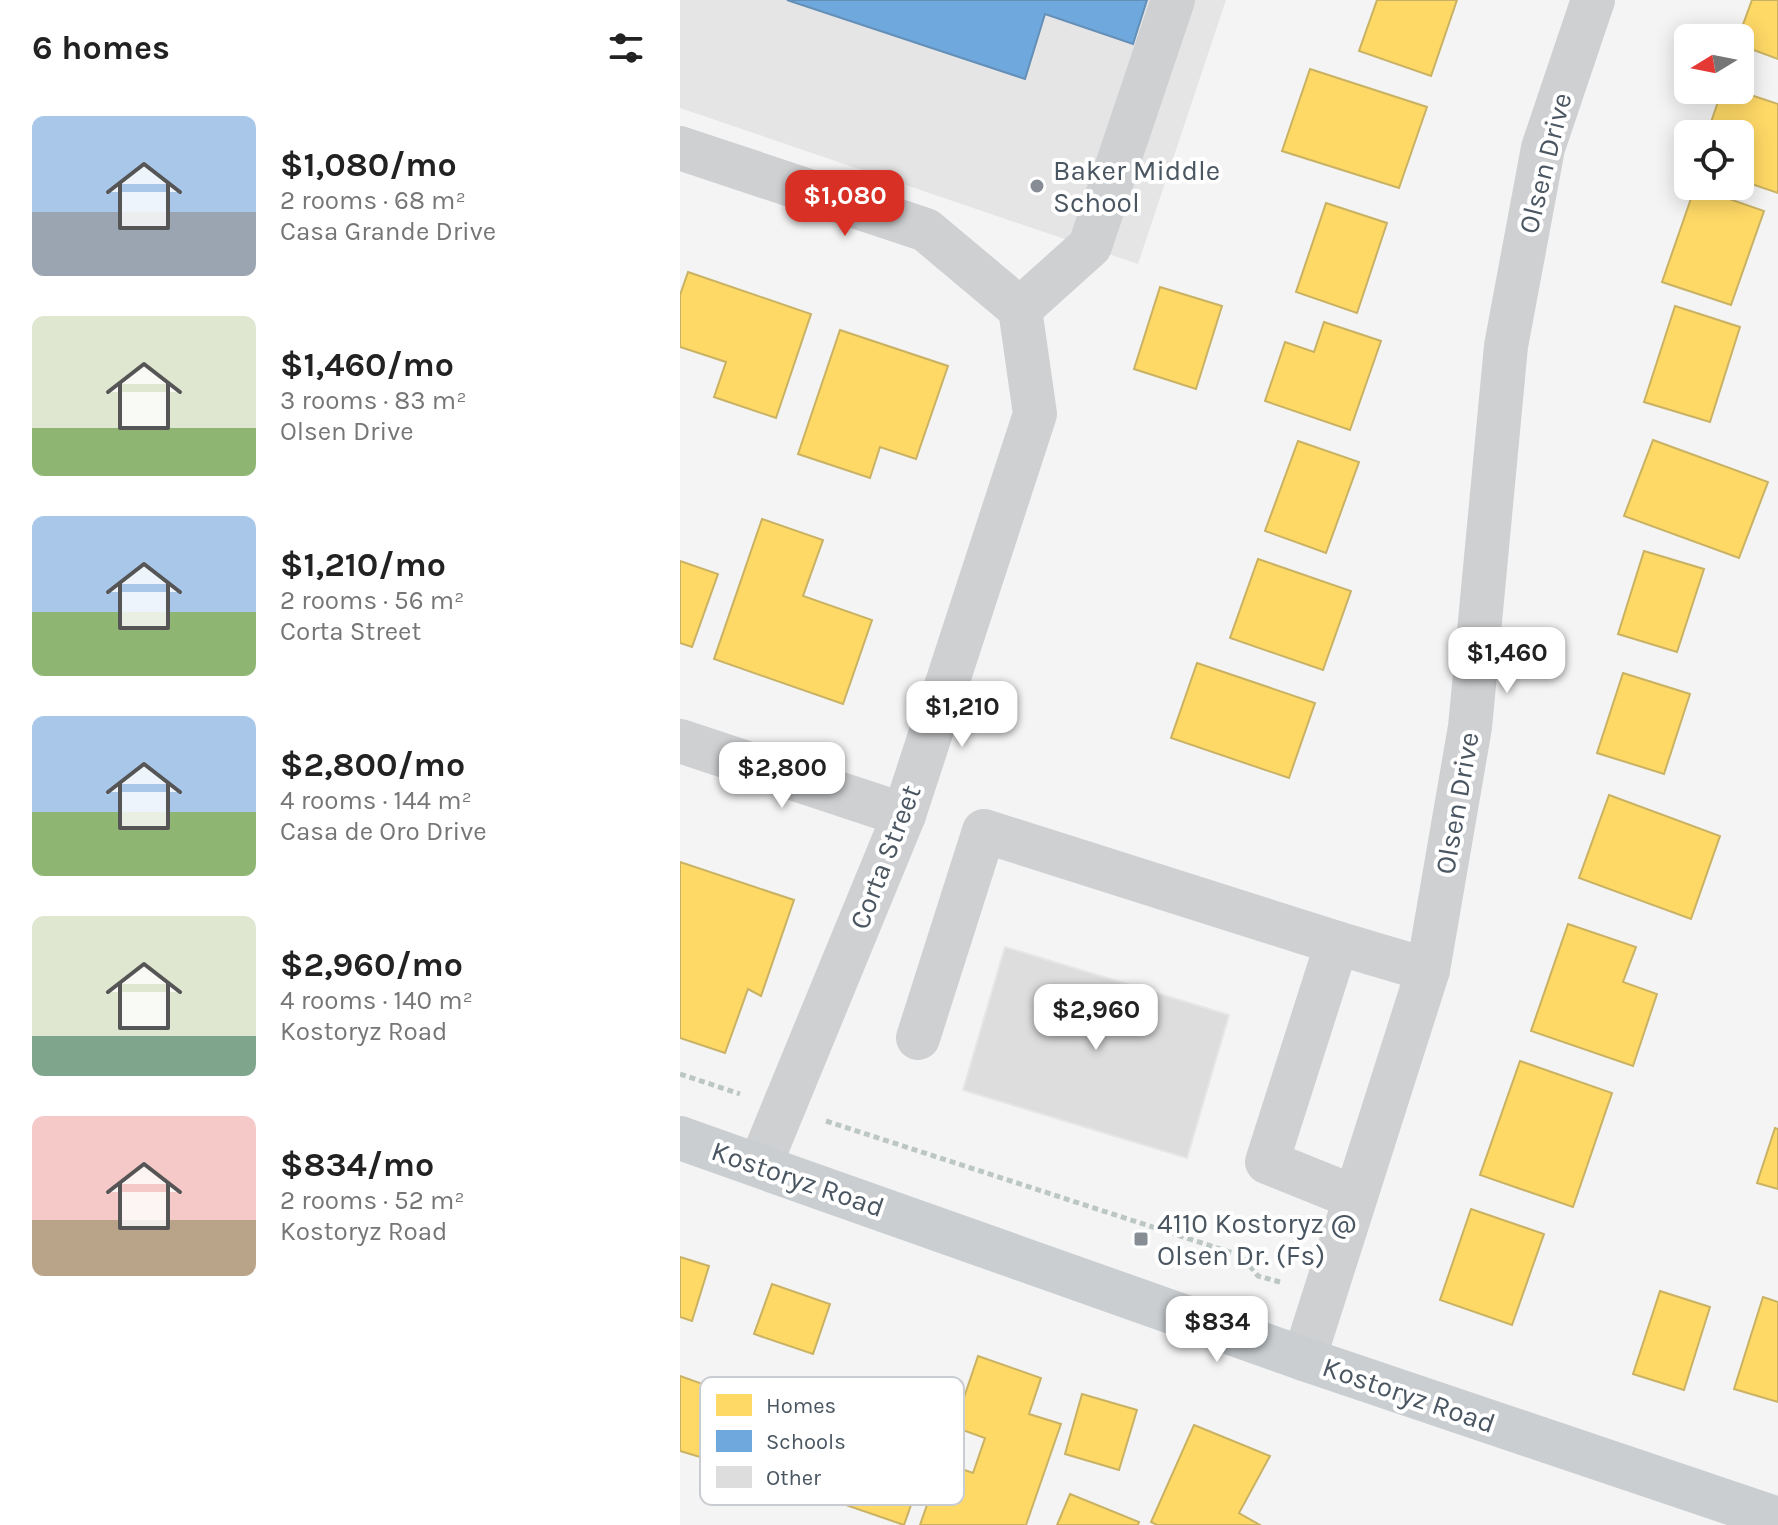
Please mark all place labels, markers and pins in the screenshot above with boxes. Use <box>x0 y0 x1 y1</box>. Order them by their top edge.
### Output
place label: Baker Middle School <box>1053 154 1220 219</box>
pin: $1,080 <box>780 170 910 238</box>
marker: Baker Middle School <box>1028 177 1046 195</box>
pin: $1,460 <box>1442 627 1572 695</box>
pin: $1,210 <box>897 681 1027 749</box>
pin: $2,800 <box>717 742 847 810</box>
pin: $2,960 <box>1031 984 1161 1052</box>
place label: 4110 Kostoryz @ Olsen Dr. (Fs) <box>1157 1207 1357 1272</box>
marker: 4110 Kostoryz @ Olsen Dr. (Fs) <box>1132 1230 1150 1248</box>
pin: $834 <box>1170 1296 1264 1364</box>

